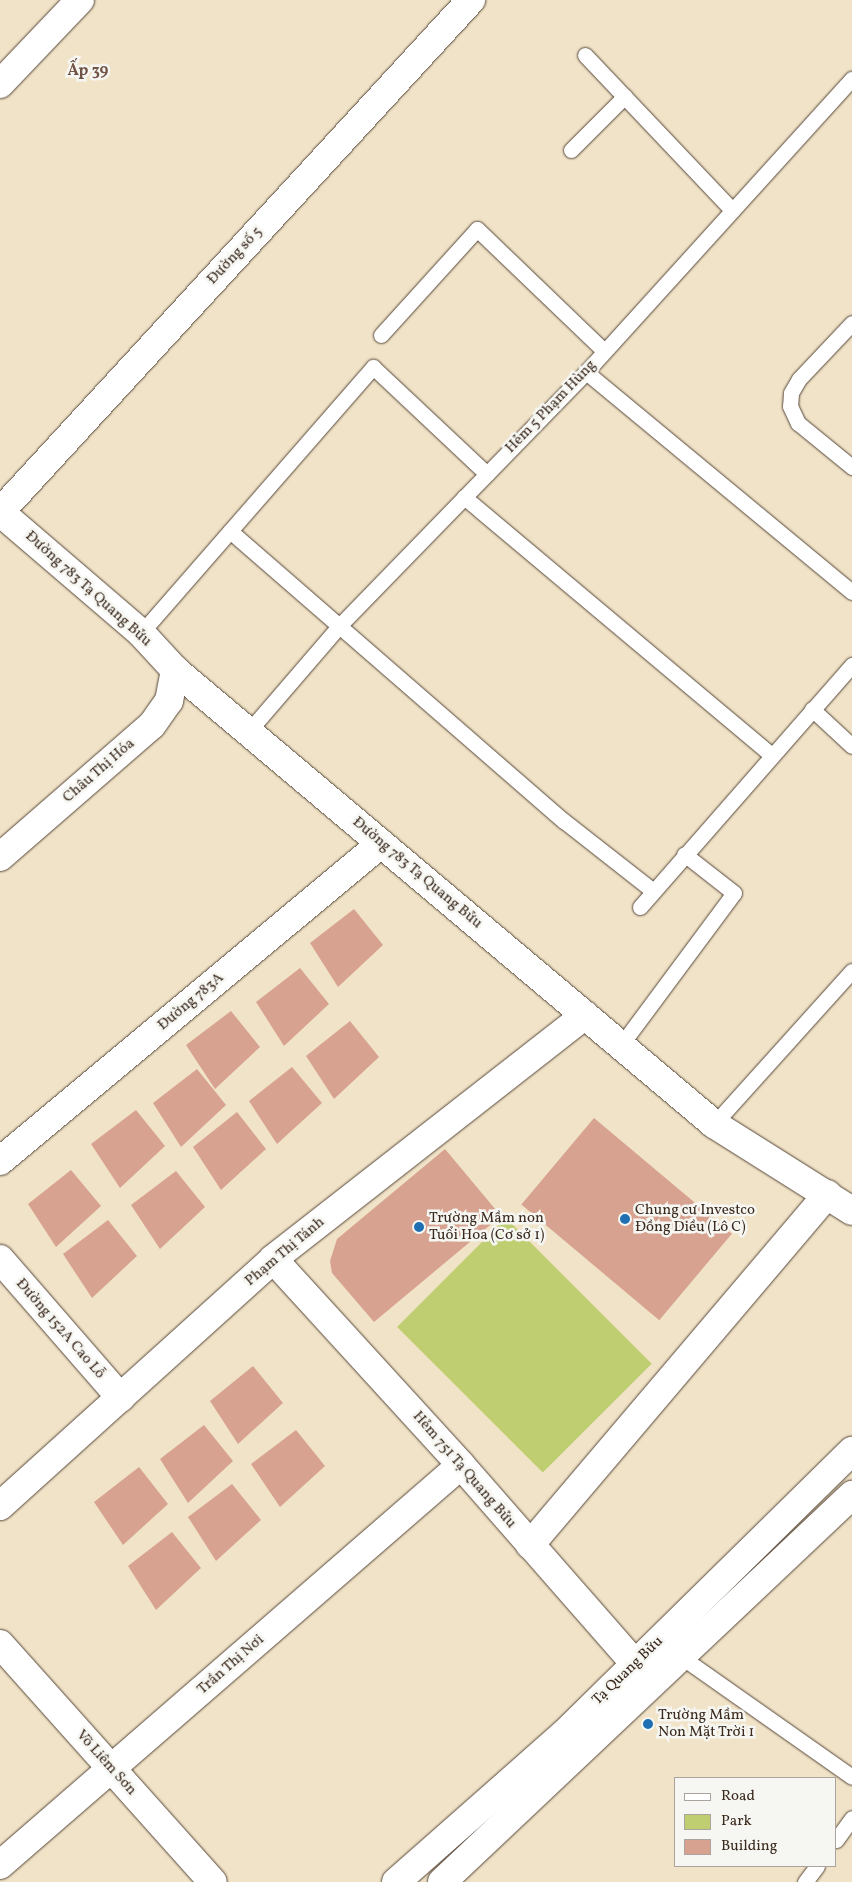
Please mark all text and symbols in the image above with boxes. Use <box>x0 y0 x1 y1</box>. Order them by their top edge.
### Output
district label: Ấp 39 <box>68 61 108 81</box>
street label: Đường số 5 <box>204 223 266 289</box>
street label: Hẻm 5 Phạm Hùng <box>502 357 600 457</box>
street label: Đường 783 Tạ Quang Bửu <box>21 527 155 651</box>
street label: Châu Thị Hóa <box>59 735 139 807</box>
street label: Đường 783 Tạ Quang Bửu <box>348 813 486 933</box>
street label: Đường 783A <box>154 969 228 1035</box>
place label: Chung cư Investco Đồng Diều (Lô C) <box>635 1201 755 1236</box>
place label: Trường Mầm non Tuổi Hoa (Cơ sở 1) <box>429 1209 544 1244</box>
street label: Phạm Thị Tánh <box>241 1213 329 1291</box>
marker: Chung cư Investco Đồng Diều (Lô C) <box>619 1213 631 1225</box>
marker: Trường Mầm non Tuổi Hoa (Cơ sở 1) <box>413 1221 425 1233</box>
street label: Đường 152A Cao Lỗ <box>12 1275 108 1383</box>
street label: Hẻm 751 Tạ Quang Bửu <box>408 1408 520 1532</box>
street label: Trần Thị Nơi <box>194 1631 268 1699</box>
street label: Tạ Quang Bửu <box>589 1633 667 1709</box>
place label: Trường Mầm Non Mặt Trời 1 <box>658 1706 755 1741</box>
marker: Trường Mầm Non Mặt Trời 1 <box>642 1718 654 1730</box>
street label: Võ Liêm Sơn <box>72 1727 140 1799</box>
legend <box>674 1777 837 1867</box>
text: Road <box>721 1786 755 1807</box>
text: Park <box>721 1811 752 1832</box>
text: Building <box>721 1836 777 1857</box>

